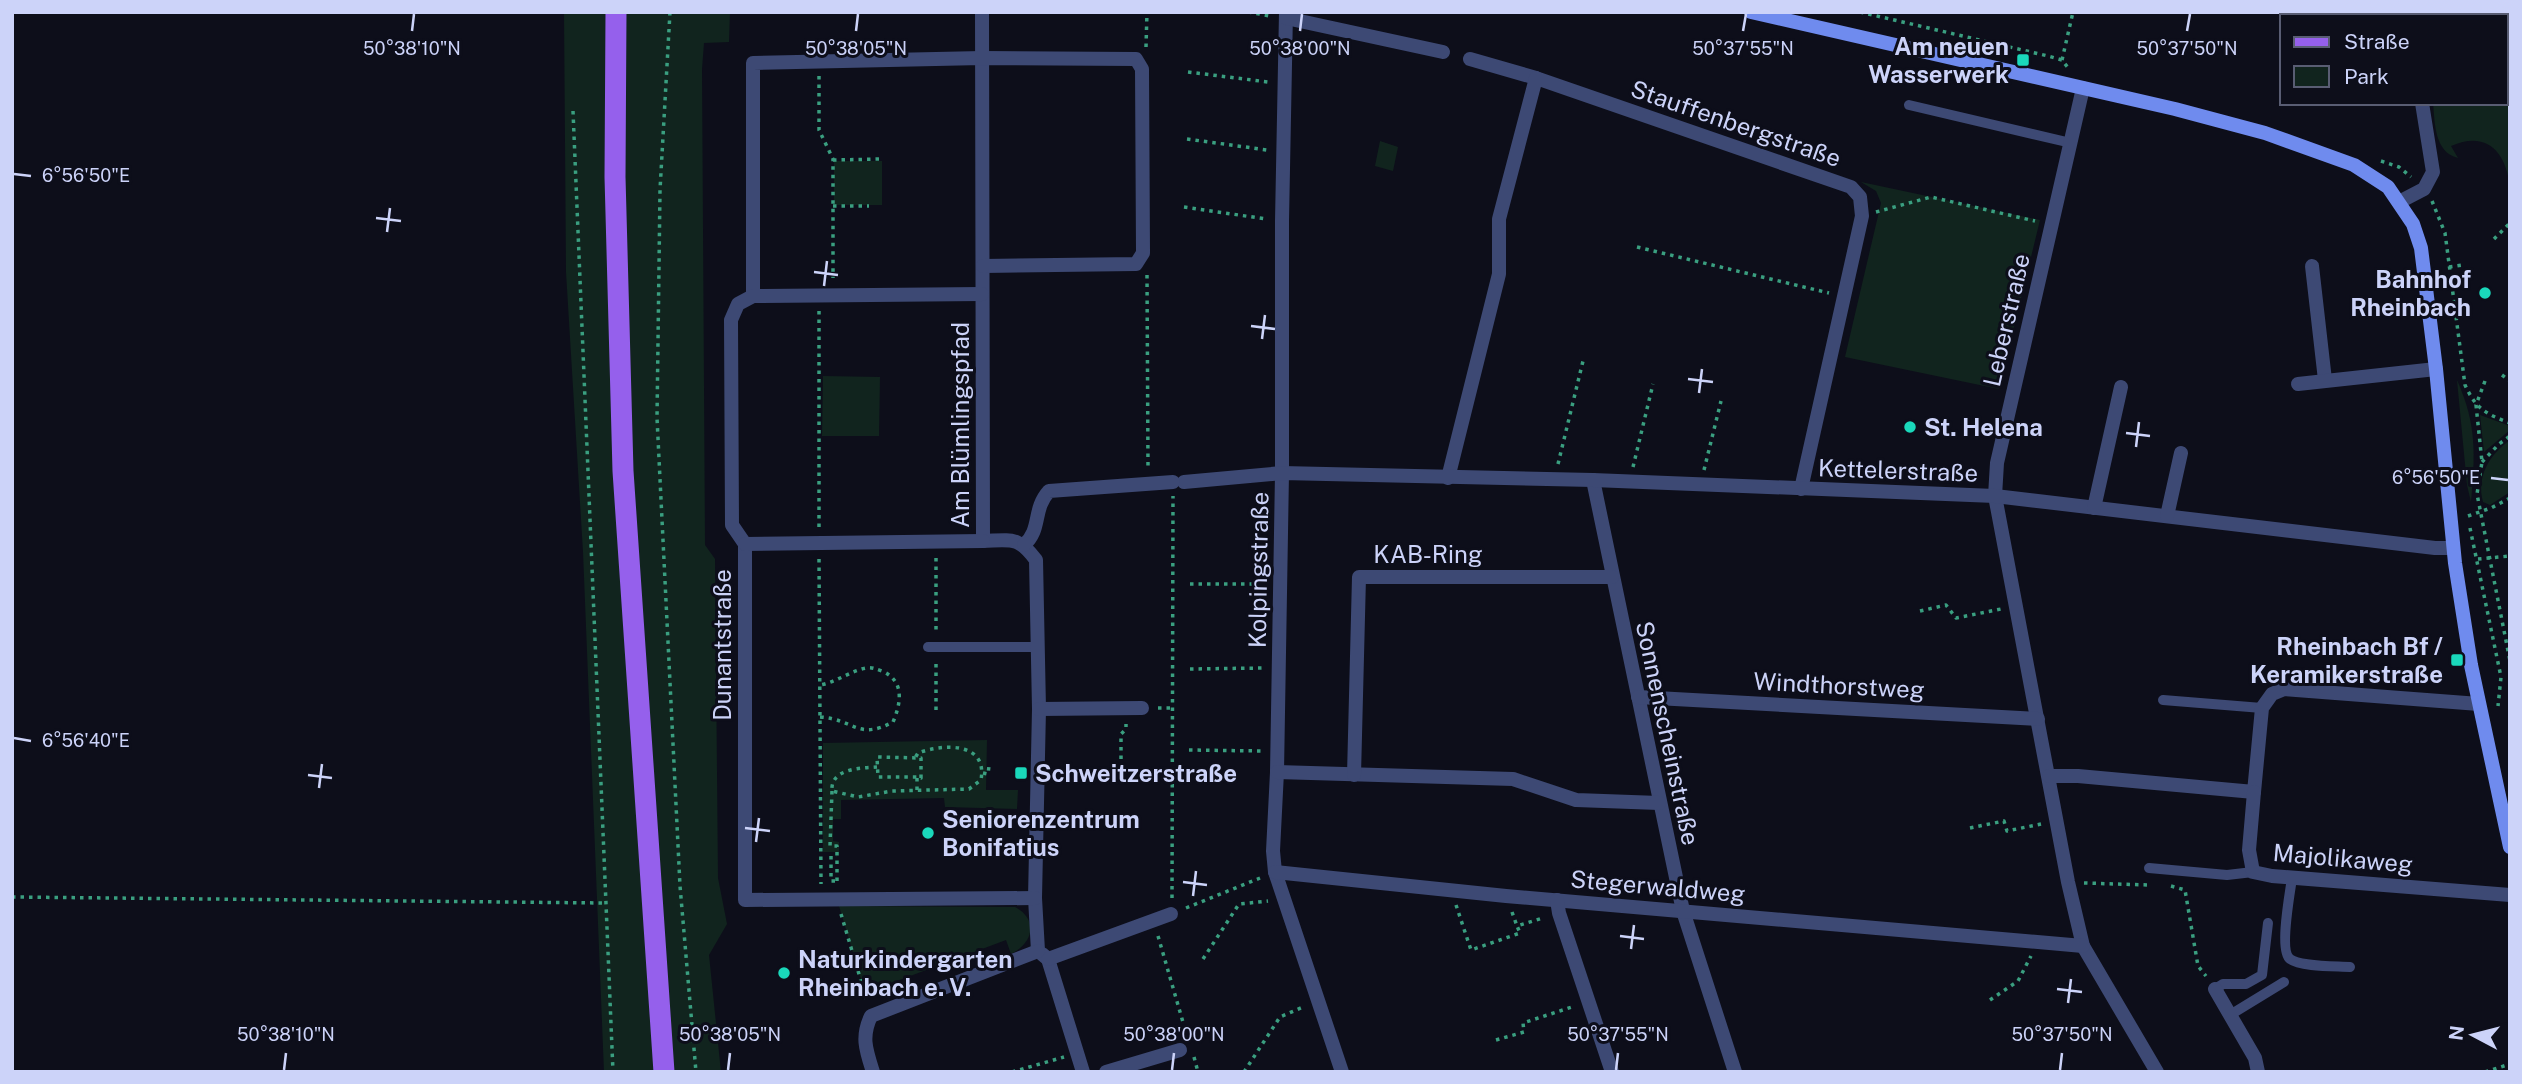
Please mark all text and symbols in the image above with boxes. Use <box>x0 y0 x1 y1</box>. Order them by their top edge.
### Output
legend <box>2280 14 2508 105</box>
text: Straße <box>2344 29 2410 54</box>
place label: Am neuen Wasserwerk <box>1868 32 2009 88</box>
text: 50°38'10"N <box>363 38 461 59</box>
text: 50°38'05"N <box>805 38 907 59</box>
text: 50°38'00"N <box>1249 38 1351 59</box>
text: 50°37'55"N <box>1692 38 1794 59</box>
text: 50°37'50"N <box>2137 38 2237 59</box>
marker: Am neuen Wasserwerk <box>2015 52 2031 68</box>
text: Park <box>2344 64 2389 89</box>
street label: Stauffenbergstraße <box>1627 74 1845 172</box>
text: 6°56'50"E <box>42 165 130 186</box>
street label: Leberstraße <box>1977 251 2035 389</box>
place label: Bahnhof Rheinbach <box>2350 265 2471 321</box>
marker: Bahnhof Rheinbach <box>2477 285 2493 301</box>
street label: Am Blümlingspfad <box>946 322 974 528</box>
place label: St. Helena <box>1924 413 2043 441</box>
marker: St. Helena <box>1902 419 1918 435</box>
street label: Kettelerstraße <box>1817 453 1979 487</box>
text: 6°56'50"E <box>2392 467 2480 488</box>
street label: Kolpingstraße <box>1243 492 1273 648</box>
street label: KAB-Ring <box>1373 540 1483 568</box>
street label: Dunantstraße <box>708 569 736 721</box>
street label: Sonnenscheinstraße <box>1631 619 1705 847</box>
place label: Rheinbach Bf / Keramikerstraße <box>2250 632 2443 688</box>
marker: Rheinbach Bf / Keramikerstraße <box>2449 652 2465 668</box>
street label: Windthorstweg <box>1753 667 1925 703</box>
text: 6°56'40"E <box>42 730 130 751</box>
place label: Schweitzerstraße <box>1035 759 1237 787</box>
marker: Schweitzerstraße <box>1013 765 1029 781</box>
place label: Seniorenzentrum Bonifatius <box>942 805 1140 861</box>
marker: Seniorenzentrum Bonifatius <box>920 825 936 841</box>
street label: Majolikaweg <box>2272 838 2414 878</box>
street label: Stegerwaldweg <box>1569 864 1747 908</box>
place label: Naturkindergarten Rheinbach e. V. <box>798 945 1013 1001</box>
marker: Naturkindergarten Rheinbach e. V. <box>776 965 792 981</box>
north arrow <box>2438 1000 2508 1070</box>
text: 50°38'10"N <box>237 1024 335 1045</box>
text: 50°38'05"N <box>679 1024 781 1045</box>
text: 50°38'00"N <box>1123 1024 1225 1045</box>
text: 50°37'55"N <box>1567 1024 1669 1045</box>
text: 50°37'50"N <box>2012 1024 2112 1045</box>
text: N <box>2444 1024 2468 1042</box>

